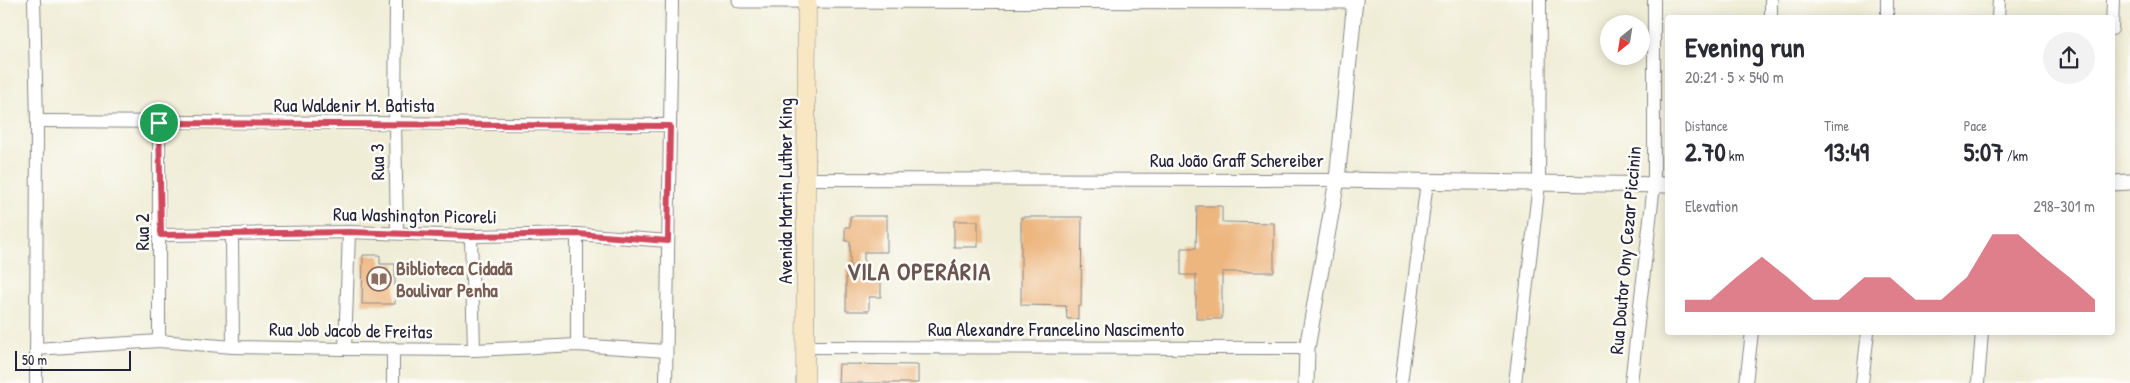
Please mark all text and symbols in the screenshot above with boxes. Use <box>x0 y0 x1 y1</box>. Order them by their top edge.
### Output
north arrow <box>1600 15 1650 65</box>
map controls <box>1600 15 1650 65</box>
text: Evening run <box>1685 28 1805 66</box>
button: share <box>2043 32 2095 84</box>
text: 20:21 · 5 × 540 m <box>1685 66 1784 88</box>
street label: Rua Waldenir M. Batista <box>274 92 435 118</box>
street label: Avenida Martin Luther King <box>772 98 798 284</box>
pin <box>138 102 180 144</box>
icon: arrive <box>145 109 173 137</box>
text: Distance <box>1685 116 1728 135</box>
text: Time <box>1824 116 1849 135</box>
text: Pace <box>1964 116 1987 135</box>
text: 2.70 <box>1685 135 1726 169</box>
text: 13:49 <box>1824 135 1869 169</box>
text: 5:07 <box>1964 135 2004 169</box>
street label: Rua 3 <box>364 143 390 181</box>
street label: Rua Doutor Ony Cezar Piccinin <box>1603 145 1647 355</box>
text: km <box>1726 146 1744 165</box>
text: /km <box>2004 146 2028 165</box>
street label: Rua João Graff Schereiber <box>1150 147 1325 173</box>
text: Elevation <box>1685 195 1738 217</box>
text: 298–301 m <box>2033 195 2095 217</box>
street label: Rua Washington Picoreli <box>333 201 497 229</box>
street label: Rua 2 <box>129 213 155 250</box>
place label: Biblioteca Cidadã Boulivar Penha <box>396 255 513 303</box>
district label: VILA OPERÁRIA <box>847 255 991 287</box>
library icon: Biblioteca Cidadã Boulivar Penha <box>366 266 392 292</box>
street label: Rua Job Jacob de Freitas <box>269 316 433 344</box>
street label: Rua Alexandre Francelino Nascimento <box>928 316 1184 342</box>
scale bar <box>15 348 131 371</box>
text: 50 m <box>22 350 47 369</box>

